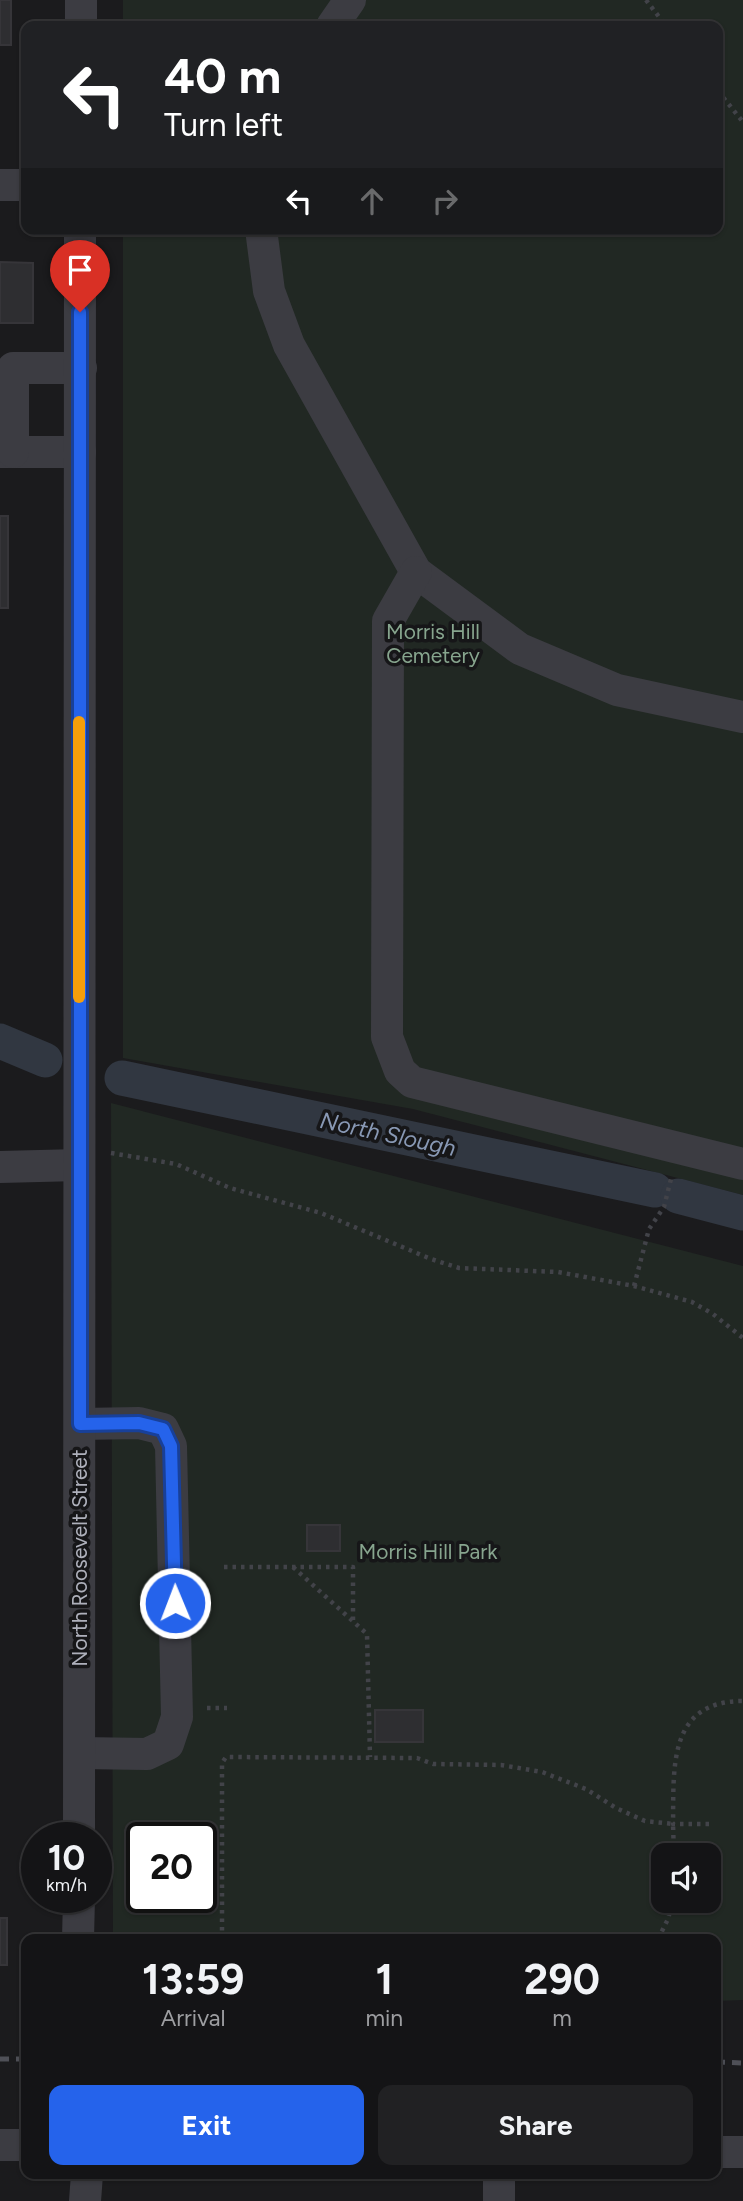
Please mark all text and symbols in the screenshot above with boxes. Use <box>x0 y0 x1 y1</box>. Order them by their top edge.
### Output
text: 40 m <box>164 46 281 105</box>
icon: left <box>49 49 140 140</box>
text: Turn left <box>164 106 283 144</box>
icon: left <box>280 182 318 220</box>
icon: ahead <box>353 182 391 220</box>
icon: right <box>426 182 464 220</box>
pin <box>50 240 110 312</box>
icon: arrive <box>61 251 99 289</box>
park label: Morris Hill Cemetery <box>386 619 480 668</box>
water label: North Slough <box>318 1106 459 1162</box>
street label: North Roosevelt Street <box>67 1449 92 1667</box>
park label: Morris Hill Park <box>359 1539 498 1564</box>
position arrow <box>138 1566 212 1640</box>
speed limit sign: 20 <box>126 1822 217 1913</box>
text: 10 <box>48 1837 85 1879</box>
map controls <box>651 1843 721 1913</box>
button: sound <box>651 1843 721 1913</box>
text: km/h <box>46 1874 87 1896</box>
text: 13:59 <box>142 1954 244 2005</box>
text: 1 <box>375 1954 393 2005</box>
text: 290 <box>524 1954 600 2005</box>
text: Arrival <box>161 2004 226 2032</box>
text: min <box>365 2004 403 2032</box>
text: m <box>552 2004 572 2032</box>
button: Exit <box>49 2085 364 2165</box>
button: Share <box>378 2085 693 2165</box>

